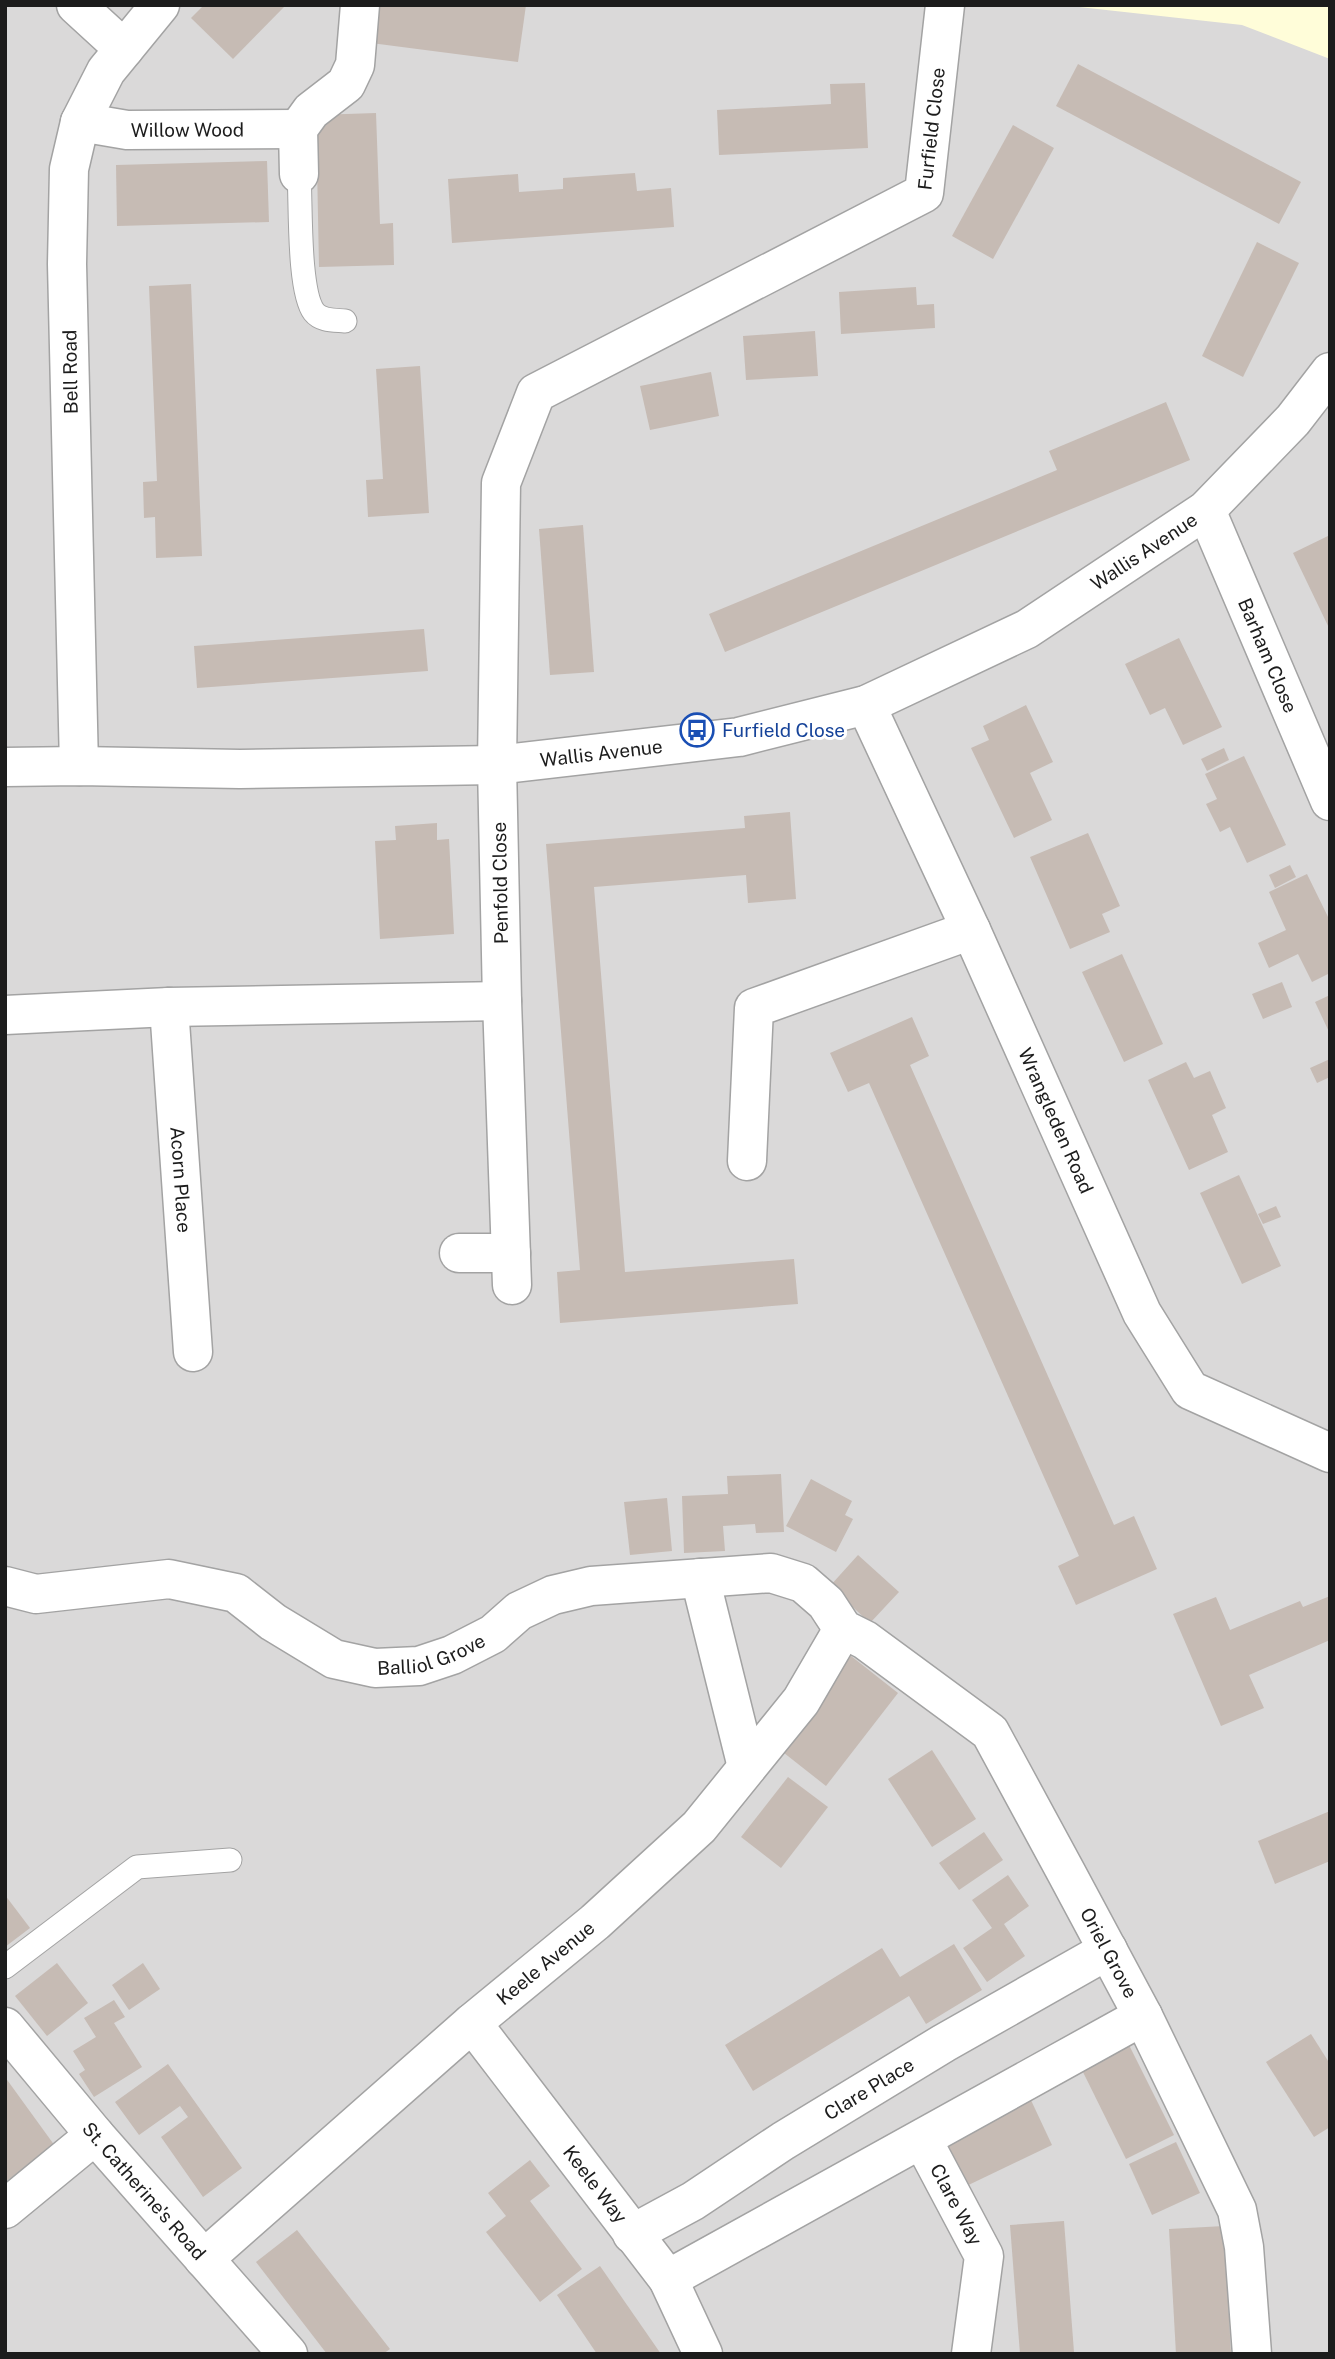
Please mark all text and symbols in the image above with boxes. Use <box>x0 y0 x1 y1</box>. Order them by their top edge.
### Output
street label: Furfield Close <box>913 66 949 191</box>
street label: Willow Wood <box>131 118 244 141</box>
street label: Bell Road <box>58 330 82 414</box>
street label: Wallis Avenue <box>1086 508 1201 595</box>
street label: Barham Close <box>1234 595 1302 716</box>
bus stop icon: Furfield Close <box>678 711 716 749</box>
place label: Furfield Close <box>722 719 845 741</box>
street label: Wallis Avenue <box>539 735 664 771</box>
street label: Penfold Close <box>488 822 512 944</box>
street label: Wrangleden Road <box>1014 1044 1098 1197</box>
street label: Acorn Place <box>166 1126 196 1234</box>
street label: Balliol Grove <box>377 1629 489 1679</box>
street label: Oriel Grove <box>1076 1904 1142 2002</box>
street label: Keele Avenue <box>492 1916 599 2009</box>
street label: Clare Place <box>820 2053 918 2124</box>
street label: St. Catherine's Road <box>78 2118 211 2264</box>
street label: Keele Way <box>559 2141 632 2227</box>
street label: Clare Way <box>926 2160 987 2249</box>

